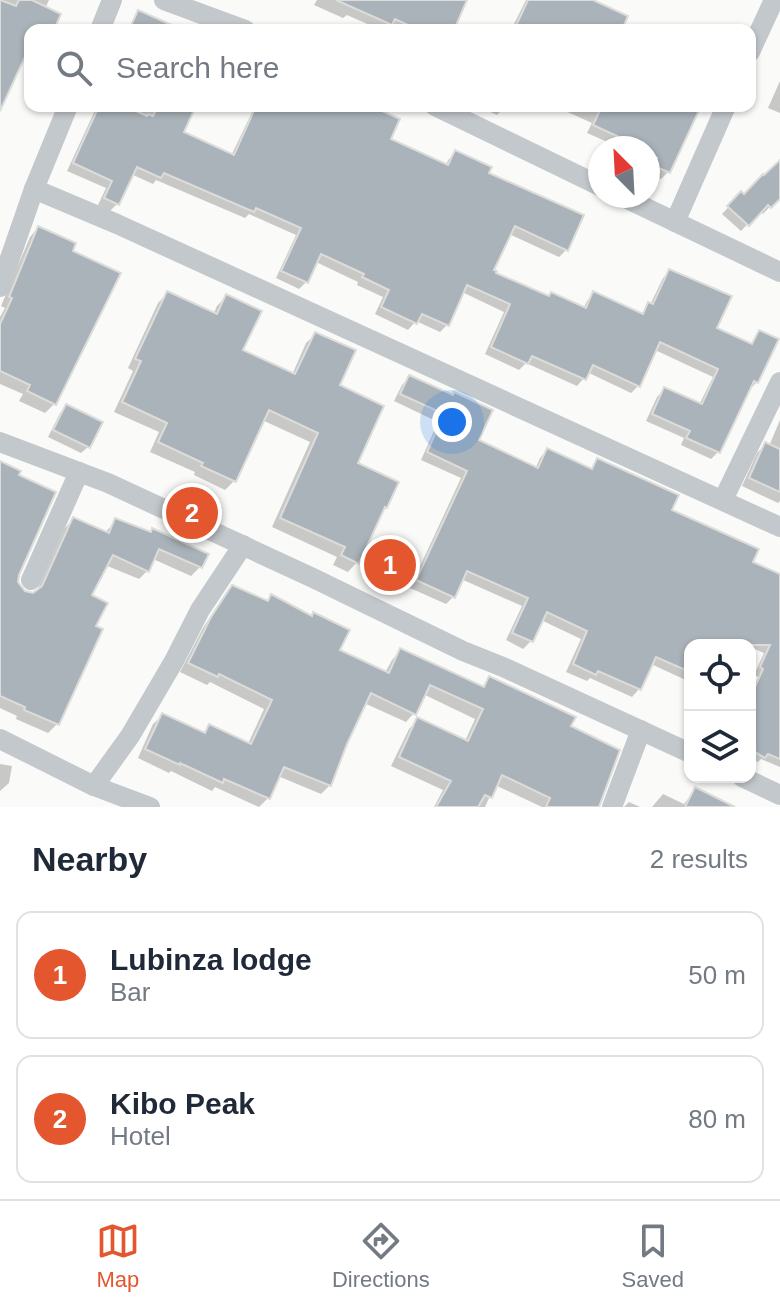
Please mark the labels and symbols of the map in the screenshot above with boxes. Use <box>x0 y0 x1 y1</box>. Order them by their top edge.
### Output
north arrow <box>588 136 660 208</box>
your location <box>432 402 472 442</box>
pin: 2 <box>166 483 218 543</box>
pin: 1 <box>364 535 416 595</box>

